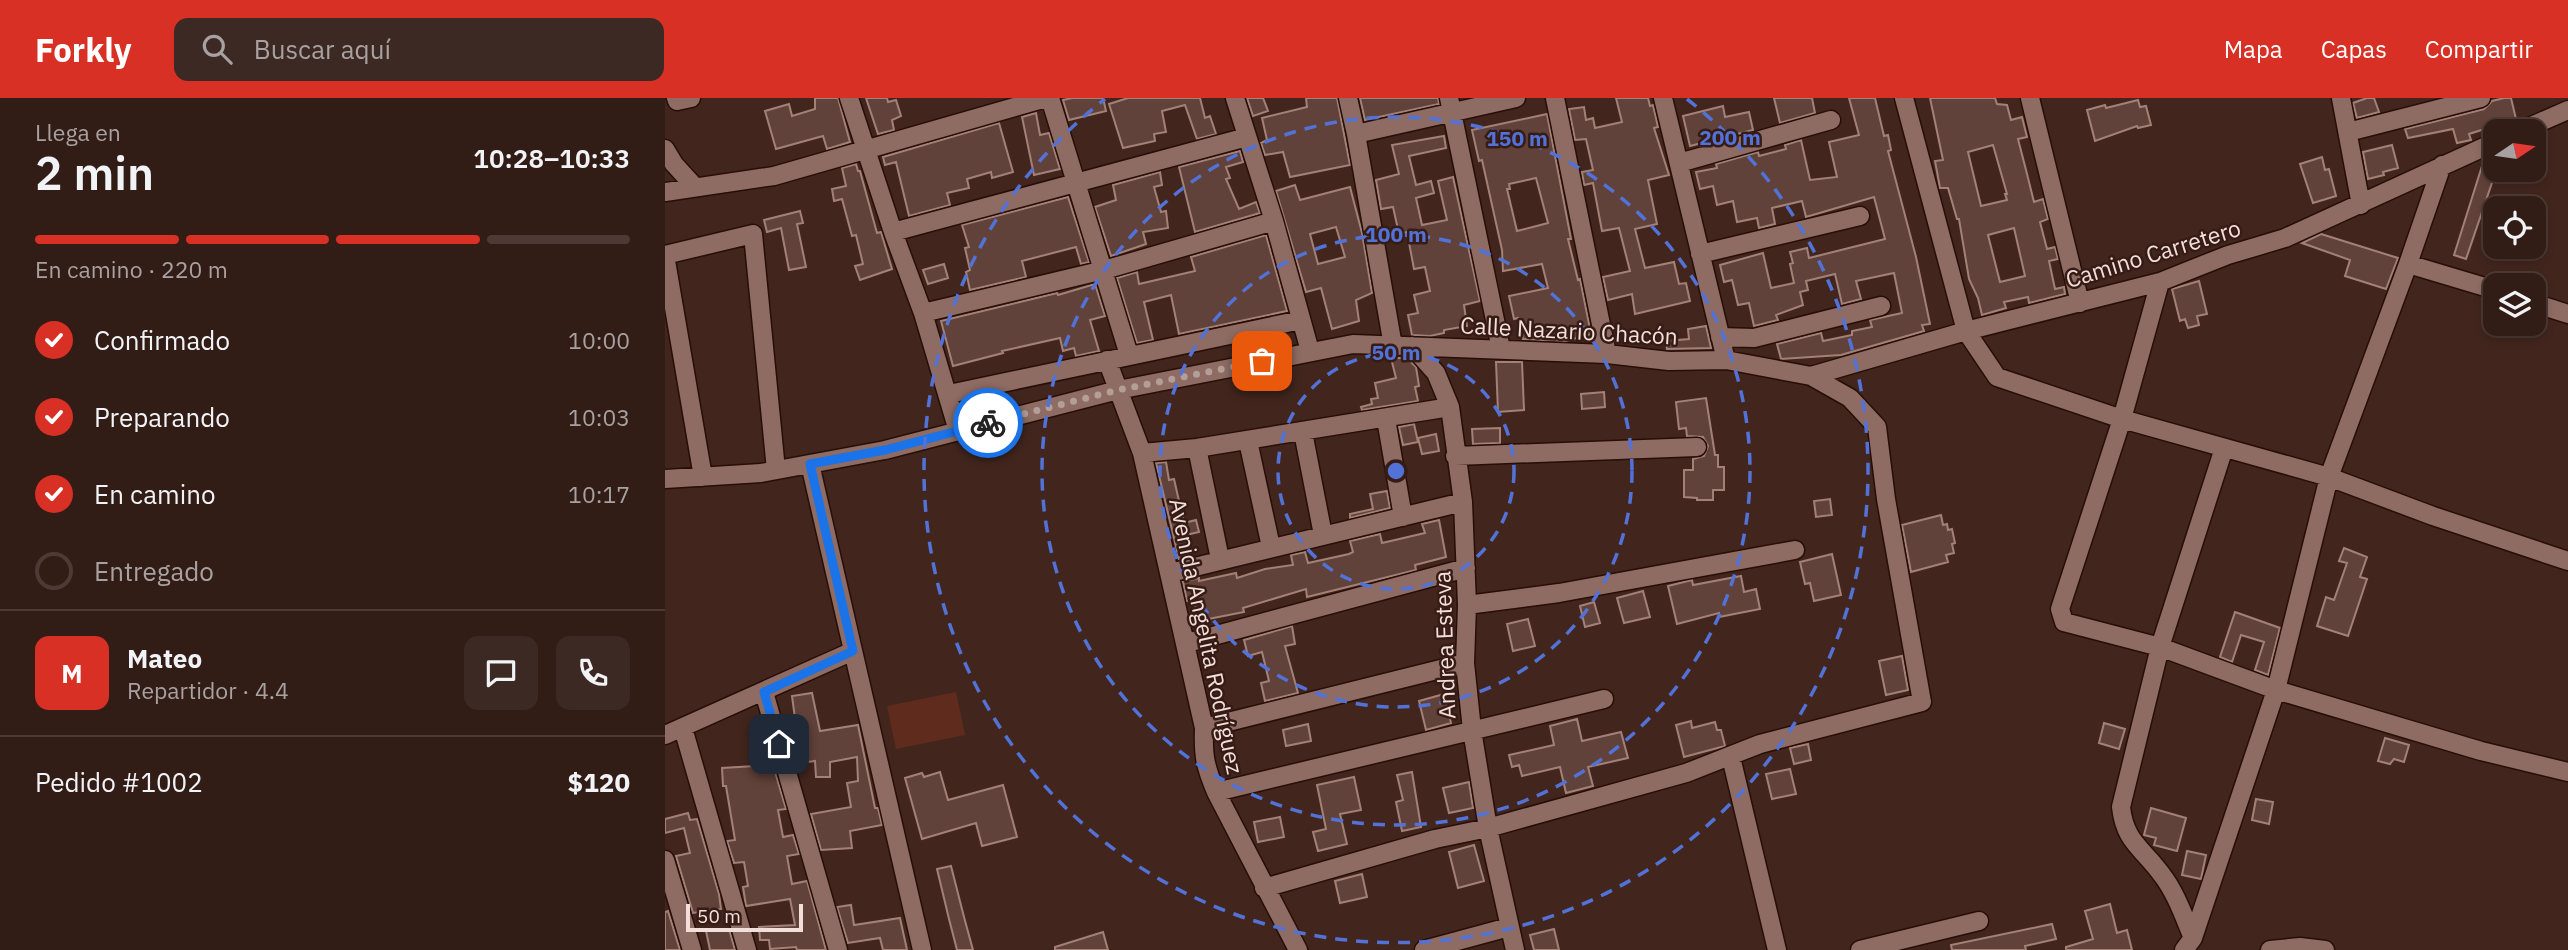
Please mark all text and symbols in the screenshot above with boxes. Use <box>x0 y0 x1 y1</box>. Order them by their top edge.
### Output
search box <box>174 18 664 81</box>
text: Forkly <box>35 28 132 71</box>
icon: search <box>198 30 236 68</box>
text: Buscar aquí <box>254 32 391 66</box>
text: Mapa <box>2224 33 2283 65</box>
text: Capas <box>2321 33 2387 65</box>
text: Compartir <box>2425 33 2533 65</box>
text: Llega en <box>35 117 121 147</box>
north arrow <box>2483 119 2546 182</box>
map controls <box>2483 119 2546 336</box>
text: 200 m <box>1699 123 1761 151</box>
text: 150 m <box>1486 124 1548 152</box>
text: 10:28–10:33 <box>473 141 630 175</box>
text: 2 min <box>35 143 154 203</box>
button: locate <box>2483 196 2546 259</box>
street label: Camino Carretero <box>2062 212 2244 294</box>
text: 100 m <box>1365 220 1427 248</box>
text: En camino · 220 m <box>35 254 228 284</box>
button: layers <box>2483 273 2546 336</box>
street label: Calle Nazario Chacón <box>1459 309 1679 351</box>
icon: check <box>35 321 73 359</box>
text: Confirmado <box>94 323 230 357</box>
text: 10:00 <box>568 325 630 355</box>
pin <box>1232 331 1292 391</box>
text: 50 m <box>1372 338 1420 366</box>
icon: bag <box>1243 342 1281 380</box>
courier <box>953 388 1023 458</box>
icon: check <box>35 398 73 436</box>
text: Preparando <box>94 400 230 434</box>
text: 10:03 <box>568 402 630 432</box>
icon: bike <box>969 404 1007 442</box>
centre of rings <box>1384 459 1408 483</box>
icon: check <box>35 475 73 513</box>
text: En camino <box>94 477 216 511</box>
text: 10:17 <box>568 479 630 509</box>
street label: Avenida Angelita Rodríguez <box>1163 495 1251 777</box>
text: Entregado <box>94 554 214 588</box>
street label: Andrea Esteva <box>1426 570 1462 720</box>
button: chat <box>464 636 538 710</box>
button: phone <box>556 636 630 710</box>
text: Mateo <box>127 641 202 675</box>
text: M <box>61 656 83 690</box>
text: Repartidor · 4.4 <box>127 675 289 705</box>
pin <box>749 714 809 774</box>
icon: home <box>760 725 798 763</box>
text: Pedido #1002 <box>35 765 203 799</box>
text: $120 <box>568 765 630 799</box>
scale bar <box>686 901 803 933</box>
text: 50 m <box>697 904 741 928</box>

